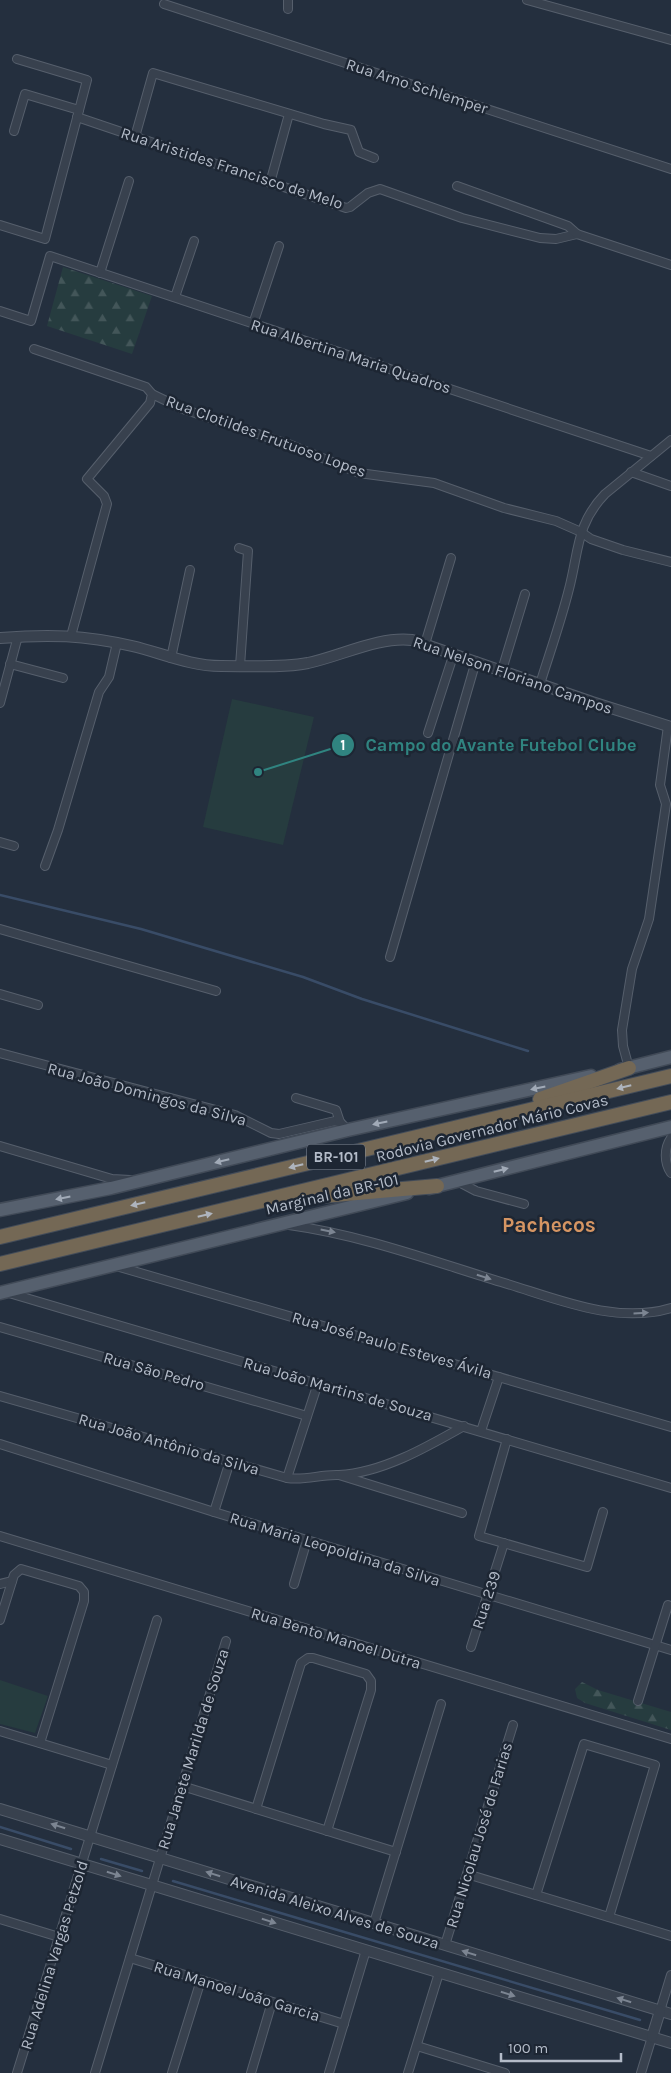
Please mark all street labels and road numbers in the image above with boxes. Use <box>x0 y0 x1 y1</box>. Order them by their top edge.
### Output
street label: Rua Arno Schlemper <box>344 54 490 118</box>
street label: Rua Aristides Francisco de Melo <box>119 123 345 213</box>
street label: Rua Albertina Maria Quadros <box>249 315 453 397</box>
street label: Rua Clotildes Frutuoso Lopes <box>163 391 369 481</box>
street label: Rua Nelson Floriano Campos <box>411 632 615 718</box>
street label: Rua João Domingos da Silva <box>45 1058 249 1130</box>
street label: Rodovia Governador Mário Covas <box>374 1090 610 1166</box>
road number: BR-101 <box>307 1144 365 1170</box>
street label: Marginal da BR-101 <box>264 1169 400 1219</box>
street label: Rua José Paulo Esteves Ávila <box>290 1307 494 1383</box>
street label: Rua São Pedro <box>101 1348 207 1394</box>
street label: Rua João Martins de Souza <box>241 1353 435 1425</box>
street label: Rua João Antônio da Silva <box>76 1409 262 1479</box>
street label: Rua Maria Leopoldina da Silva <box>228 1508 442 1590</box>
street label: Rua 239 <box>468 1568 504 1632</box>
street label: Rua Bento Manoel Dutra <box>249 1603 423 1673</box>
street label: Rua Janete Marilda de Souza <box>153 1646 233 1852</box>
street label: Rua Nicolau José de Farias <box>442 1740 516 1930</box>
street label: Rua Adelina Vargas Petzold <box>16 1858 92 2052</box>
street label: Avenida Aleixo Alves de Souza <box>228 1871 442 1953</box>
street label: Rua Manoel João Garcia <box>152 1957 322 2025</box>

